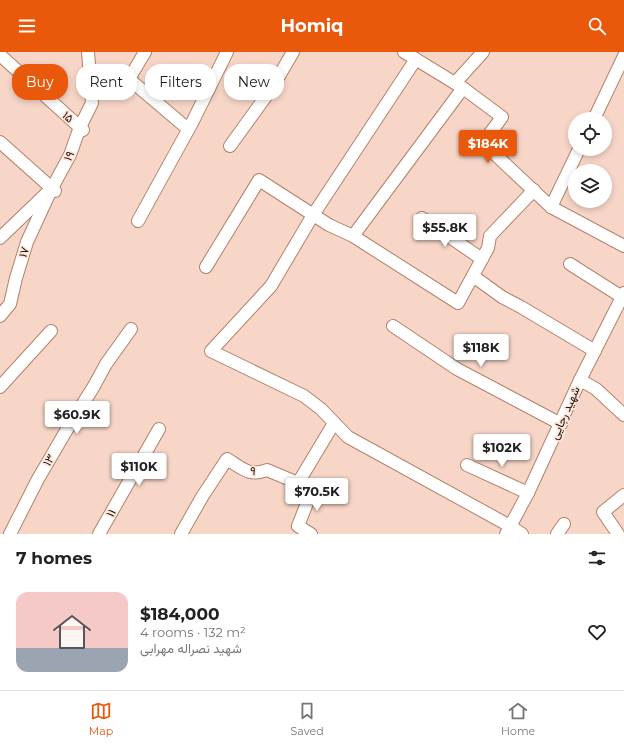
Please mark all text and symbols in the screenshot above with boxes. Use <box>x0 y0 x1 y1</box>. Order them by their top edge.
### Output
icon: menu <box>16 15 38 37</box>
text: Homiq <box>280 15 344 37</box>
icon: search <box>586 15 608 37</box>
chip: Buy <box>12 64 68 100</box>
chip: Rent <box>76 64 137 100</box>
chip: Filters <box>145 64 216 100</box>
chip: New <box>224 64 284 100</box>
street label: ۱۵ <box>59 108 77 126</box>
map controls <box>568 112 612 208</box>
button: locate <box>568 112 612 156</box>
pin: $184K <box>460 130 516 164</box>
text: $184K <box>468 135 508 151</box>
street label: ۱۹ <box>60 148 77 163</box>
button: layers <box>568 164 612 208</box>
pin: $55.8K <box>412 214 478 248</box>
text: $55.8K <box>422 219 468 235</box>
street label: ۱۷ <box>15 245 32 259</box>
pin: $118K <box>453 334 509 368</box>
text: $118K <box>463 339 499 355</box>
street label: شهید رجایی <box>546 384 584 442</box>
pin: $60.9K <box>44 401 110 435</box>
text: $60.9K <box>54 406 100 422</box>
pin: $102K <box>474 434 530 468</box>
text: $102K <box>482 439 522 455</box>
street label: ۱۳ <box>39 451 58 468</box>
pin: $110K <box>111 453 167 487</box>
text: $110K <box>121 458 157 474</box>
street label: ۹ <box>249 463 257 478</box>
pin: $70.5K <box>284 478 350 512</box>
text: $70.5K <box>294 483 340 499</box>
street label: ۱۱ <box>102 506 119 519</box>
icon: filters <box>586 547 608 569</box>
text: 7 homes <box>16 548 92 568</box>
text: $184,000 <box>140 604 219 624</box>
icon: home <box>48 608 96 656</box>
icon: heart <box>586 621 608 643</box>
text: 4 rooms · 132 m² <box>140 624 246 640</box>
text: شهید نصراله مهرابی <box>140 640 242 656</box>
tab: Map <box>89 700 113 738</box>
tab: Saved <box>291 700 324 738</box>
tab: Home <box>501 700 535 738</box>

